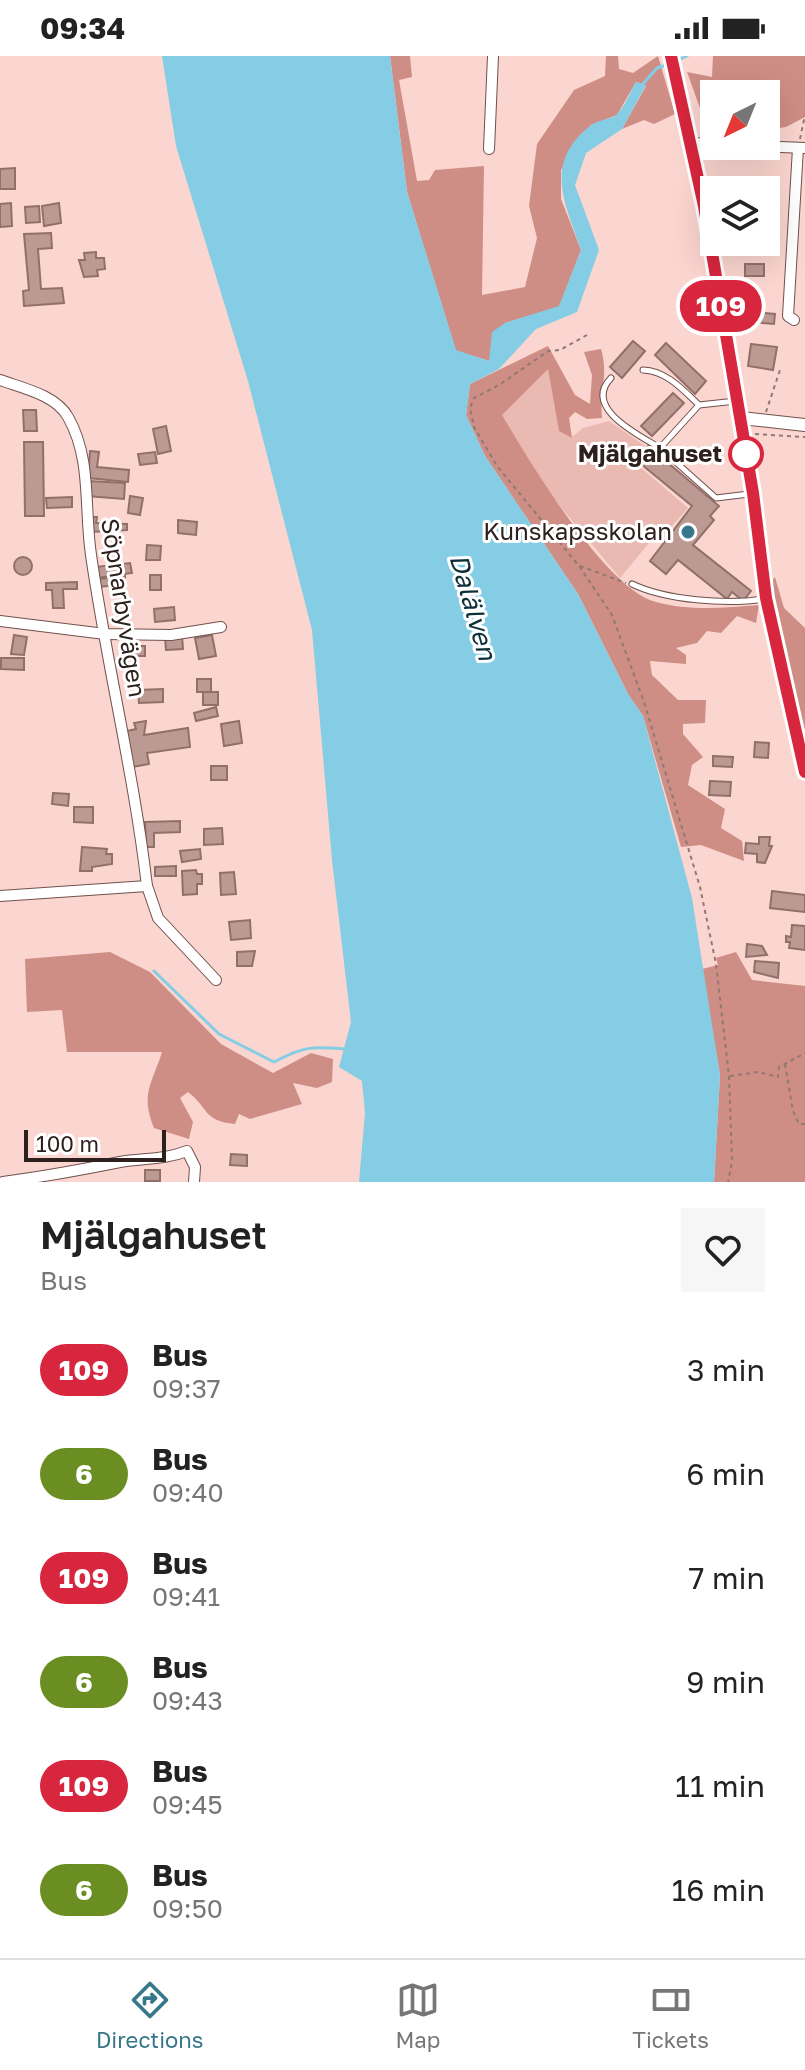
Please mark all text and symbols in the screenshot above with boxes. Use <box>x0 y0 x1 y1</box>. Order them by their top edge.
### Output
text: 09:34 <box>40 10 125 46</box>
north arrow <box>700 80 780 160</box>
map controls <box>700 80 780 256</box>
button: layers <box>700 176 780 256</box>
line badge: 109 <box>675 280 767 332</box>
text: 109 <box>696 289 746 322</box>
marker: Mjälgahuset <box>729 437 763 471</box>
place label: Mjälgahuset <box>578 438 722 467</box>
street label: Söpnarbyvägen <box>96 516 153 699</box>
place label: Kunskapsskolan <box>483 516 672 545</box>
marker: Kunskapsskolan <box>679 523 697 541</box>
water label: Dalälven <box>444 550 504 664</box>
scale bar <box>24 1126 166 1162</box>
text: 100 m <box>36 1130 99 1157</box>
button: heart <box>681 1208 765 1292</box>
text: Mjälgahuset <box>40 1212 267 1257</box>
text: Bus <box>40 1265 87 1296</box>
text: Bus <box>152 1337 208 1373</box>
text: 3 min <box>687 1352 765 1388</box>
text: 109 <box>59 1353 109 1386</box>
text: 09:37 <box>152 1373 221 1404</box>
text: Bus <box>152 1441 208 1477</box>
text: 6 min <box>686 1456 765 1492</box>
text: 6 <box>75 1457 93 1490</box>
text: 09:40 <box>152 1477 224 1508</box>
text: Bus <box>152 1545 208 1581</box>
text: 7 min <box>689 1560 765 1596</box>
text: 109 <box>59 1561 109 1594</box>
text: 09:41 <box>152 1581 220 1612</box>
text: Bus <box>152 1649 208 1685</box>
text: 9 min <box>686 1664 765 1700</box>
text: 6 <box>75 1665 93 1698</box>
text: 09:43 <box>152 1685 223 1716</box>
text: Bus <box>152 1753 208 1789</box>
text: 11 min <box>675 1768 765 1804</box>
text: 109 <box>59 1769 109 1802</box>
text: 09:45 <box>152 1789 223 1820</box>
text: Bus <box>152 1857 208 1893</box>
text: 16 min <box>672 1872 765 1908</box>
text: 6 <box>75 1873 93 1906</box>
text: 09:50 <box>152 1893 223 1924</box>
tab: Directions <box>96 1978 203 2053</box>
tab: Map <box>395 1978 440 2053</box>
tab: Tickets <box>632 1978 709 2053</box>

